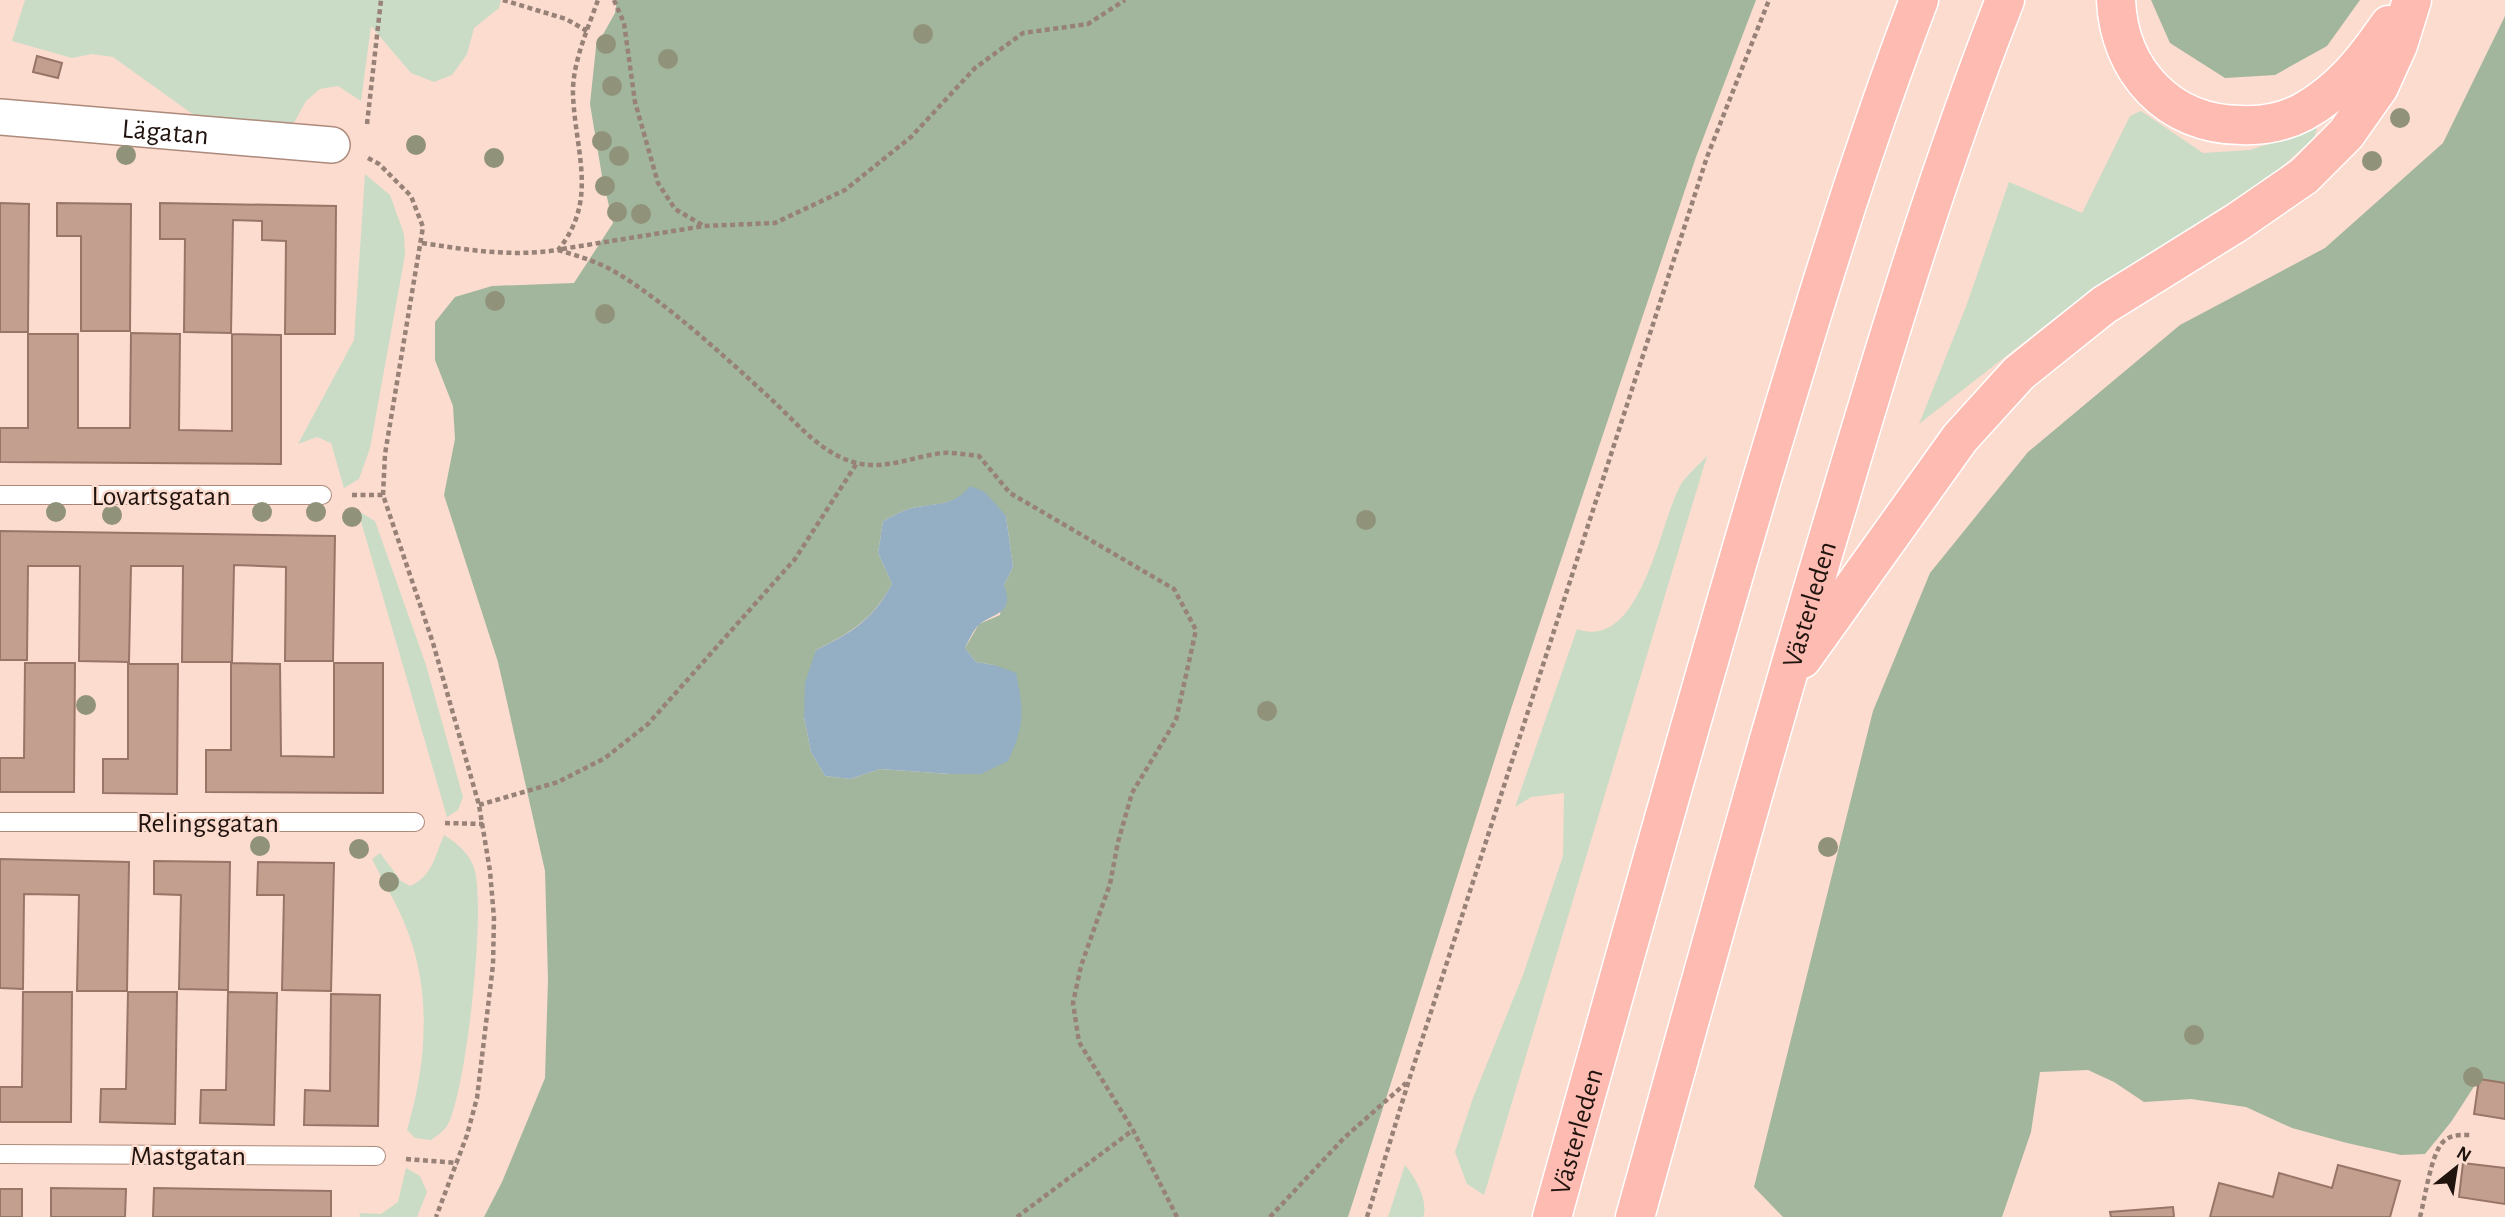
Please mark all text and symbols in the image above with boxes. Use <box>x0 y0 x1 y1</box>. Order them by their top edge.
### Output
street label: Lägatan <box>121 115 210 151</box>
street label: Lovartsgatan <box>91 483 231 511</box>
street label: Västerleden <box>1779 538 1842 671</box>
street label: Relingsgatan <box>137 810 279 838</box>
street label: Västerleden <box>1547 1065 1609 1198</box>
north arrow <box>2421 1133 2491 1203</box>
street label: Mastgatan <box>130 1143 246 1171</box>
text: N <box>2453 1143 2474 1166</box>

